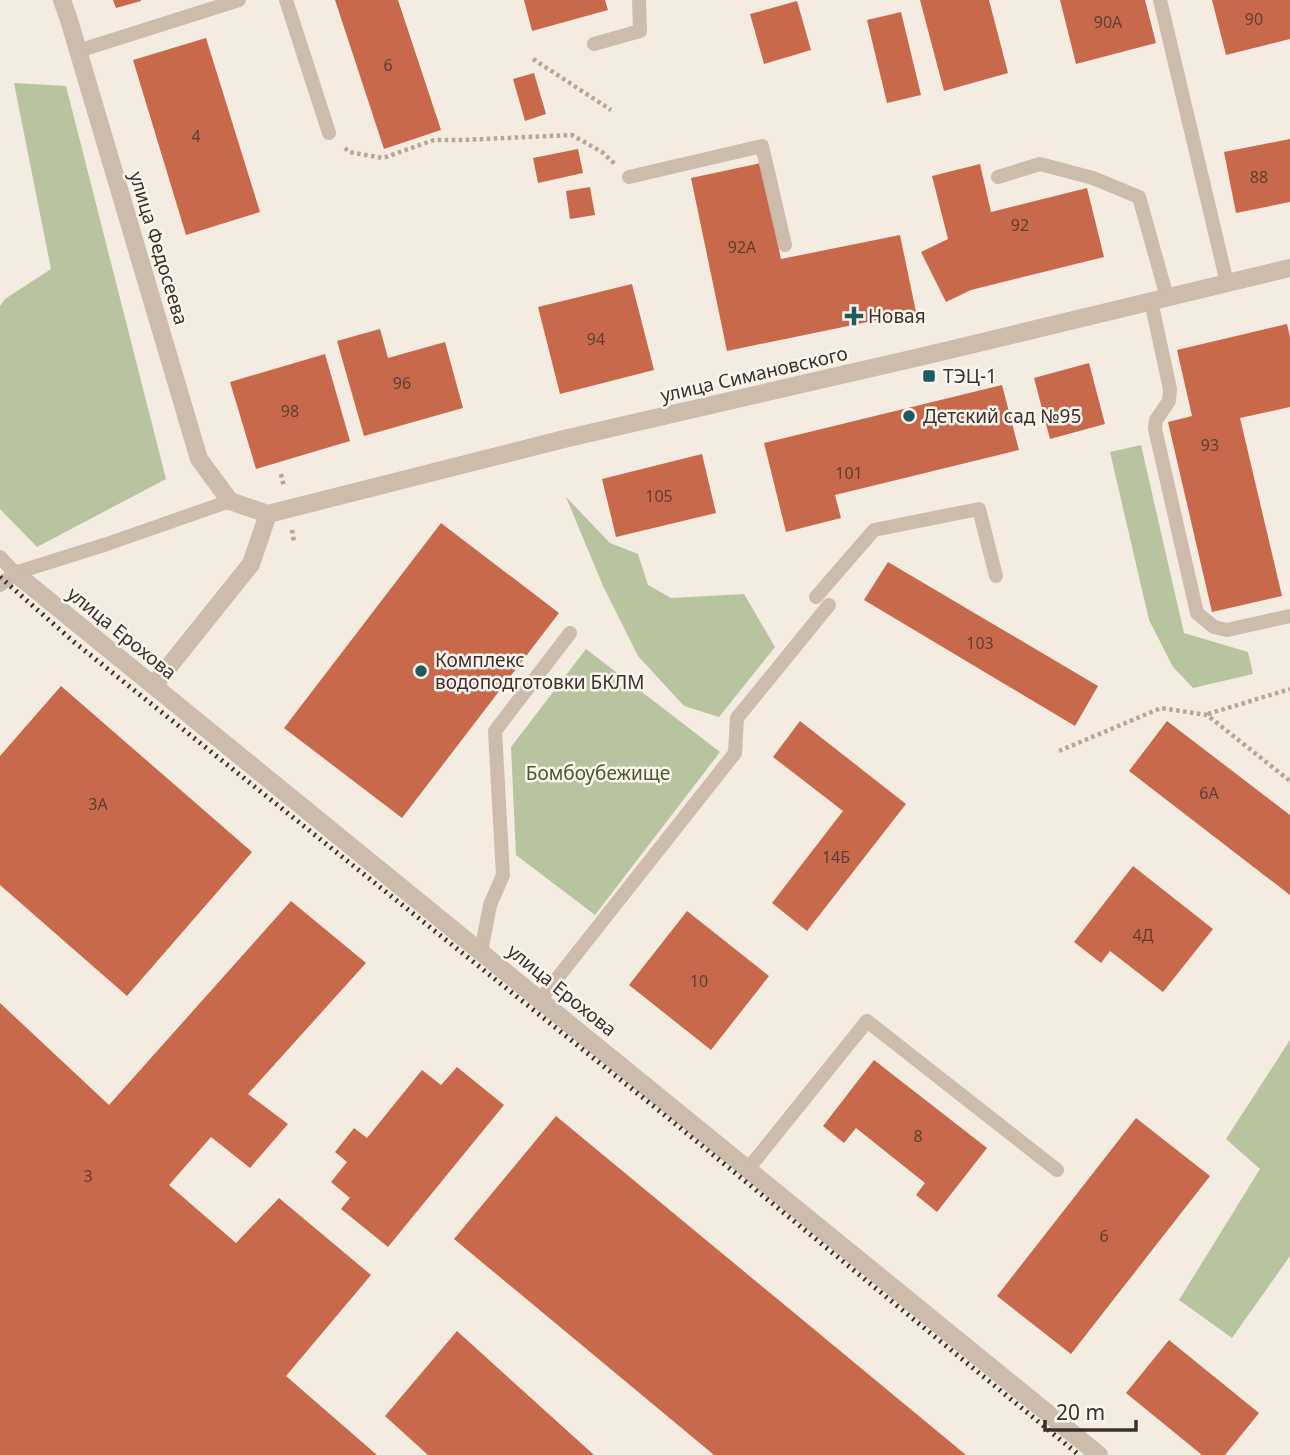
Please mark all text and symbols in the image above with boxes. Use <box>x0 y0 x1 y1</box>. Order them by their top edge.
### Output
house number: 90 <box>1245 8 1263 30</box>
house number: 90А <box>1094 11 1123 33</box>
house number: 6 <box>383 54 393 76</box>
house number: 4 <box>191 125 201 147</box>
house number: 88 <box>1250 166 1268 188</box>
street label: улица Федосеева <box>123 168 195 328</box>
house number: 92 <box>1011 214 1029 236</box>
house number: 92А <box>728 236 757 258</box>
place label: Новая <box>868 303 926 329</box>
marker: Новая <box>846 308 862 324</box>
house number: 94 <box>587 328 605 350</box>
street label: улица Симановского <box>658 340 850 408</box>
place label: ТЭЦ-1 <box>943 363 997 389</box>
marker: ТЭЦ-1 <box>921 368 937 384</box>
house number: 96 <box>393 372 411 394</box>
house number: 98 <box>281 400 299 422</box>
place label: Детский сад №95 <box>923 403 1081 429</box>
marker: Детский сад №95 <box>901 408 917 424</box>
house number: 93 <box>1201 434 1219 456</box>
house number: 101 <box>835 462 863 484</box>
house number: 105 <box>645 485 673 507</box>
street label: улица Ерохова <box>62 581 182 685</box>
house number: 103 <box>966 632 994 654</box>
place label: Комплекс водоподготовки БКЛМ <box>435 647 645 695</box>
marker: Комплекс водоподготовки БКЛМ <box>413 663 429 679</box>
park label: Бомбоубежище <box>526 760 670 786</box>
house number: 6А <box>1199 782 1219 804</box>
house number: 3А <box>88 793 108 815</box>
house number: 14Б <box>822 846 850 868</box>
house number: 4Д <box>1133 924 1154 946</box>
street label: улица Ерохова <box>502 938 622 1042</box>
house number: 10 <box>690 970 708 992</box>
house number: 8 <box>913 1125 923 1147</box>
house number: 3 <box>83 1165 93 1187</box>
house number: 6 <box>1099 1225 1109 1247</box>
scale bar <box>1045 1388 1136 1432</box>
text: 20 m <box>1056 1398 1105 1426</box>

